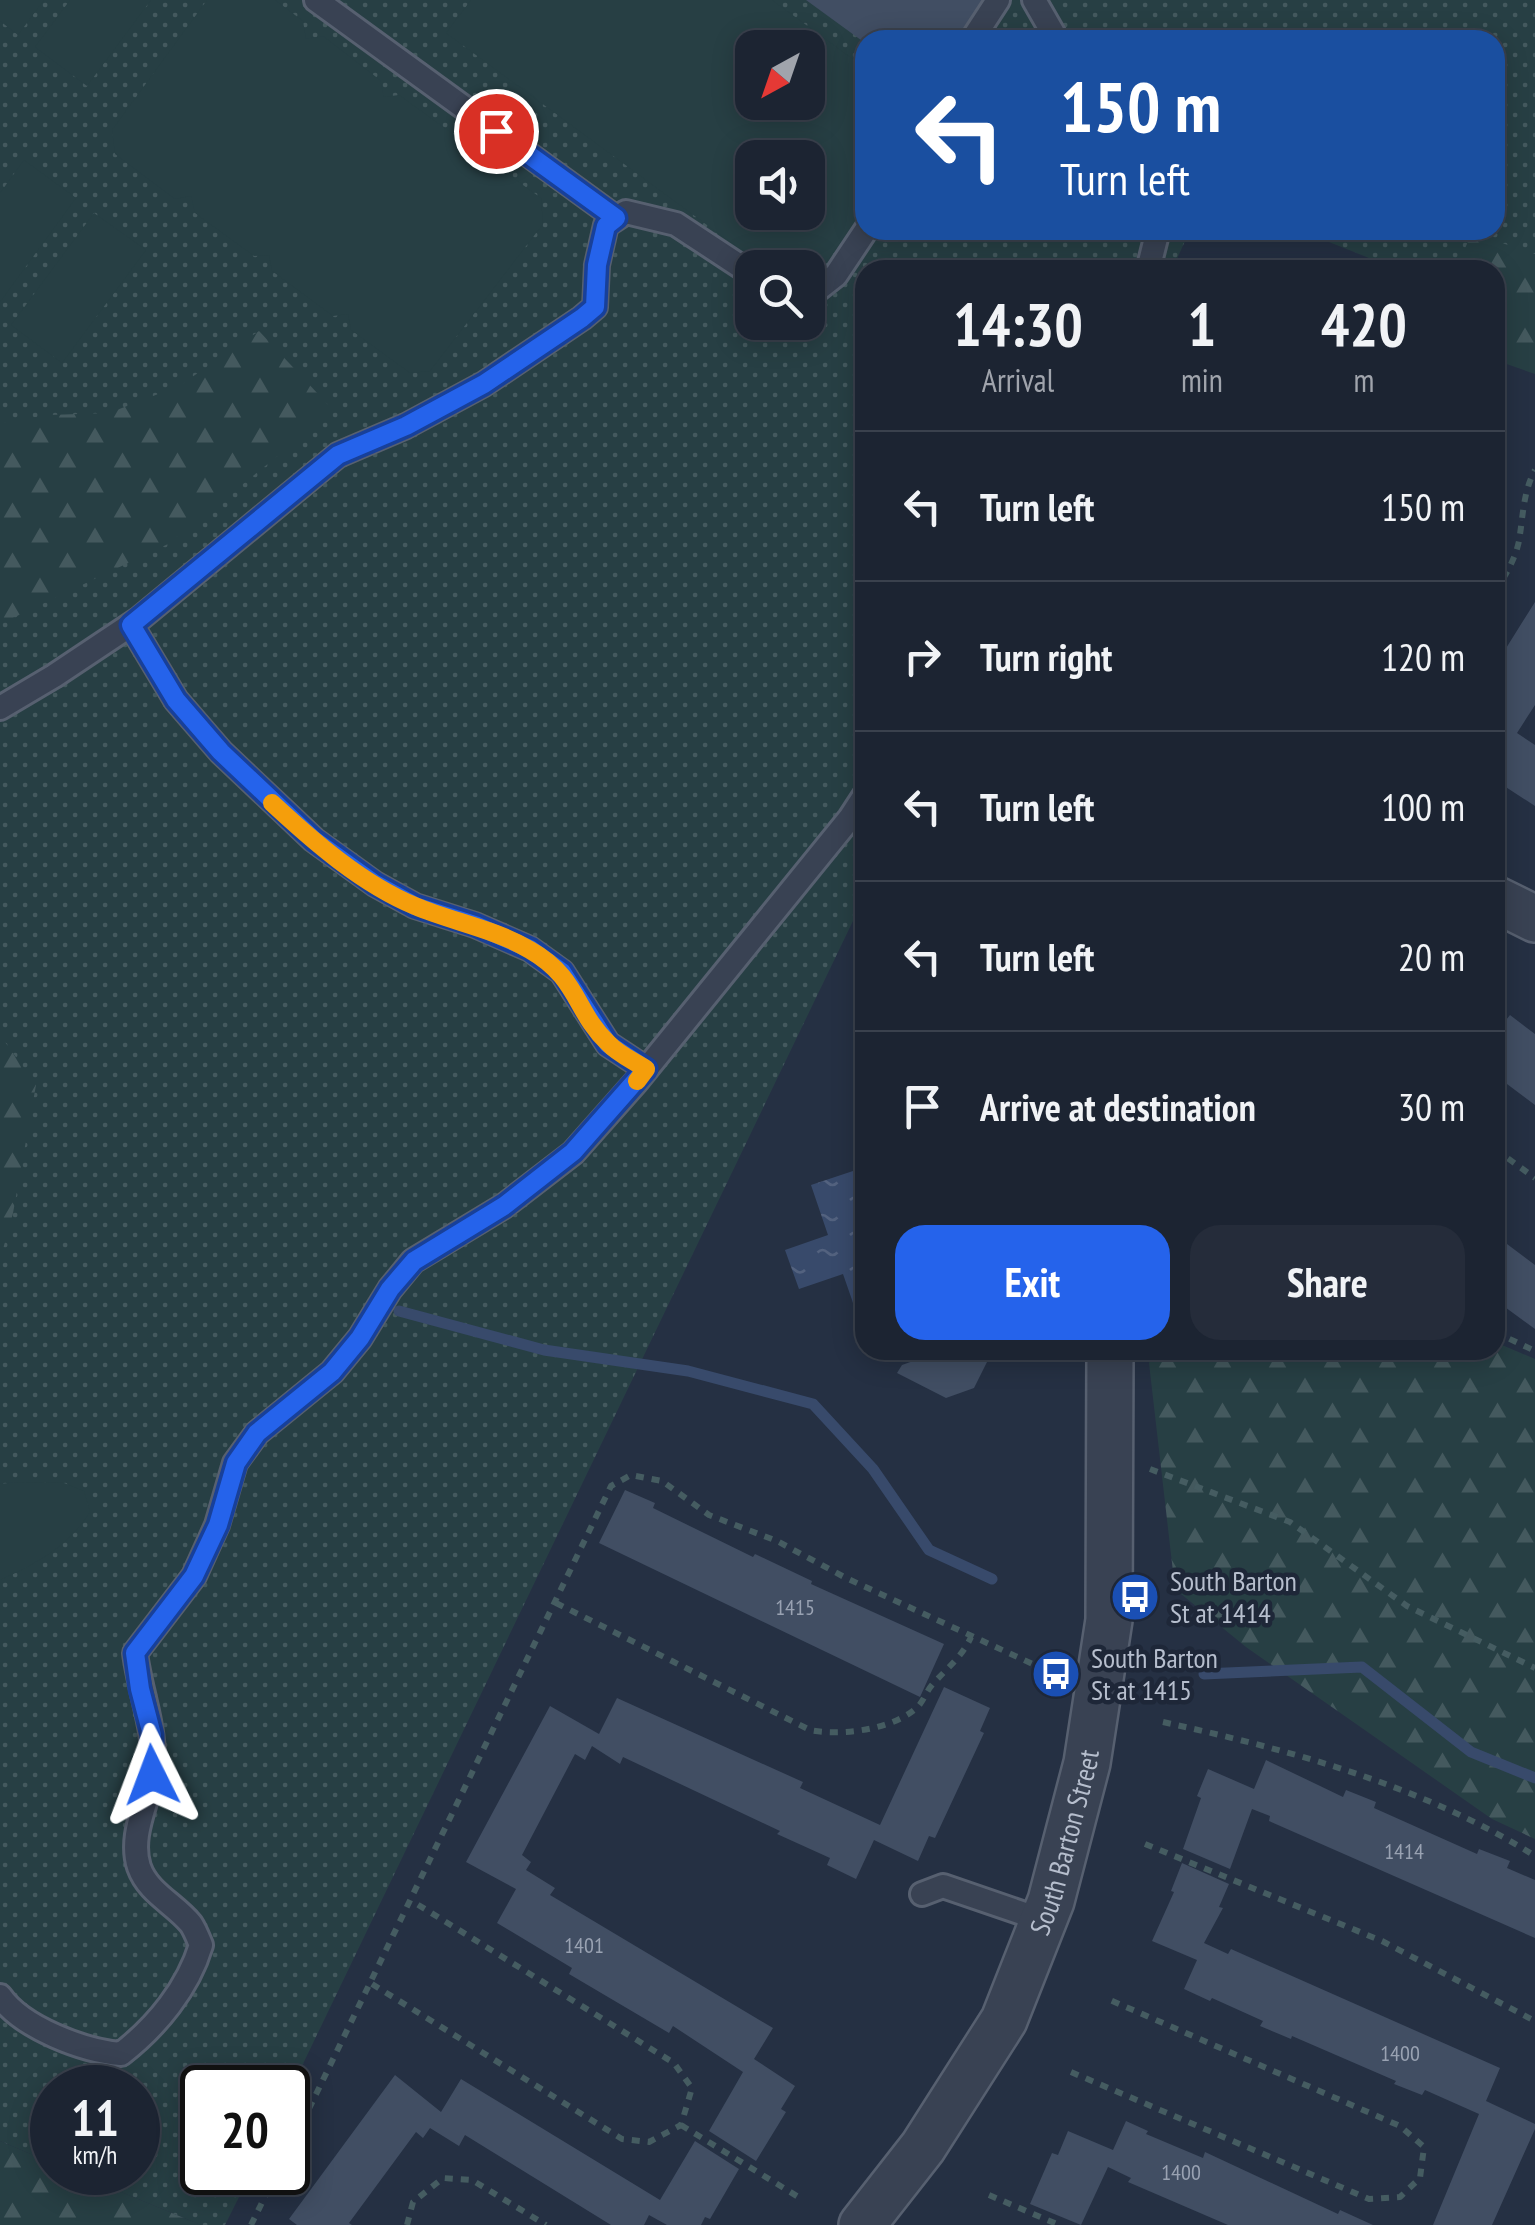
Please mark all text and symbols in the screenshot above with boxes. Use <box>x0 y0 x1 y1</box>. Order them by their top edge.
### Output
north arrow <box>735 30 825 120</box>
map controls <box>735 30 825 340</box>
text: 150 m <box>1060 61 1221 151</box>
icon: left <box>895 70 1025 200</box>
pin <box>454 89 539 174</box>
icon: arrive <box>469 104 524 159</box>
button: sound <box>735 140 825 230</box>
text: Turn left <box>1060 149 1190 207</box>
button: search <box>735 250 825 340</box>
text: 14:30 <box>953 285 1083 363</box>
text: 1 <box>1188 285 1216 363</box>
text: 420 <box>1321 285 1407 363</box>
text: Arrival <box>982 359 1054 401</box>
text: min <box>1181 359 1223 401</box>
text: m <box>1353 359 1374 401</box>
icon: left <box>895 479 950 534</box>
text: Turn left <box>980 482 1094 531</box>
text: 150 m <box>1381 482 1465 531</box>
icon: right <box>895 629 950 684</box>
text: Turn right <box>980 632 1112 681</box>
text: 120 m <box>1381 632 1465 681</box>
icon: left <box>895 779 950 834</box>
text: Turn left <box>980 782 1094 831</box>
text: 100 m <box>1381 782 1465 831</box>
icon: left <box>895 929 950 984</box>
text: Turn left <box>980 932 1094 981</box>
text: 20 m <box>1398 932 1465 981</box>
icon: arrive <box>895 1079 950 1134</box>
text: Arrive at destination <box>980 1082 1256 1131</box>
text: 30 m <box>1398 1082 1465 1131</box>
button: Exit <box>895 1225 1170 1340</box>
button: Share <box>1190 1225 1465 1340</box>
place label: South Barton St at 1414 <box>1170 1562 1297 1631</box>
bus stop icon: South Barton St at 1414 <box>1109 1571 1161 1623</box>
house number: 1415 <box>775 1593 815 1621</box>
place label: South Barton St at 1415 <box>1091 1639 1218 1708</box>
bus stop icon: South Barton St at 1415 <box>1030 1648 1082 1700</box>
position arrow <box>100 1723 204 1827</box>
street label: South Barton Street <box>1020 1747 1107 1940</box>
house number: 1414 <box>1384 1837 1424 1865</box>
house number: 1401 <box>564 1931 604 1959</box>
house number: 1400 <box>1380 2039 1420 2067</box>
speed limit sign: 20 <box>180 2065 310 2195</box>
text: 11 <box>71 2085 119 2150</box>
text: km/h <box>73 2139 117 2171</box>
house number: 1400 <box>1161 2158 1201 2186</box>

